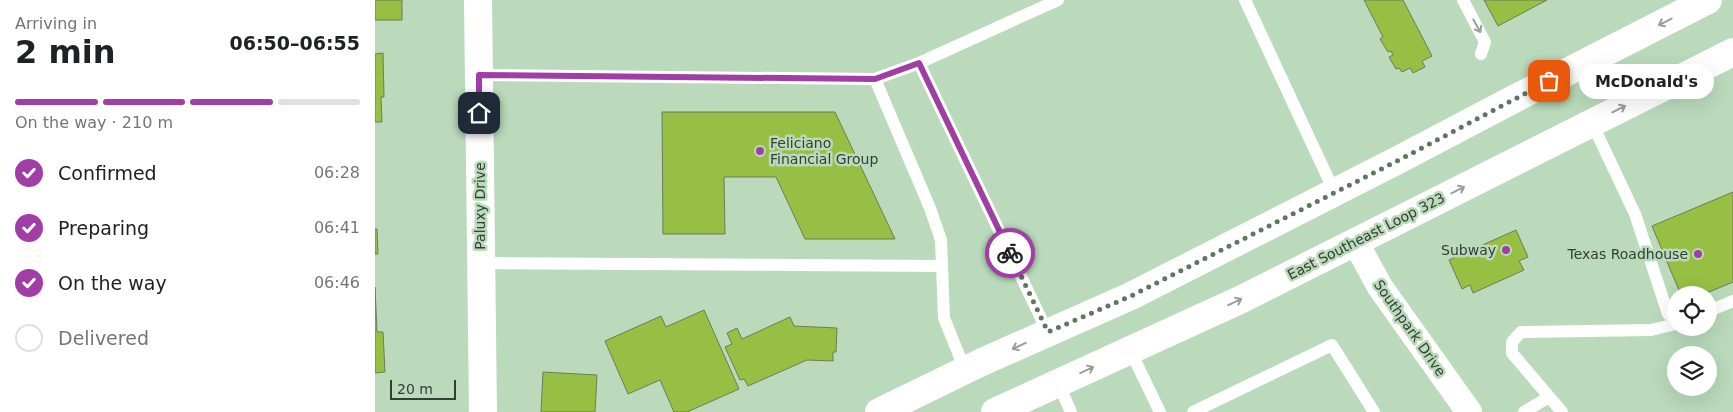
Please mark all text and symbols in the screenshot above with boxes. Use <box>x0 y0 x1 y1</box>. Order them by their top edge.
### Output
text: Arriving in <box>15 14 97 33</box>
one-way arrow <box>1658 18 1673 27</box>
one-way arrow <box>1472 19 1482 34</box>
text: 06:50–06:55 <box>230 32 360 54</box>
text: 2 min <box>15 33 116 71</box>
pin <box>1528 60 1570 102</box>
callout: McDonald's <box>1579 64 1714 98</box>
icon: bag <box>1535 67 1563 95</box>
text: McDonald's <box>1595 72 1698 91</box>
pin <box>458 92 500 134</box>
icon: home <box>465 99 493 127</box>
one-way arrow <box>1611 104 1626 113</box>
text: On the way · 210 m <box>15 113 173 132</box>
place label: Feliciano Financial Group <box>770 135 878 167</box>
marker: Feliciano Financial Group <box>754 145 766 157</box>
icon: check <box>15 159 43 187</box>
text: Confirmed <box>58 162 157 184</box>
street label: Paluxy Drive <box>472 162 488 250</box>
text: 06:28 <box>314 163 360 182</box>
one-way arrow <box>1451 185 1466 195</box>
street label: East Southeast Loop 323 <box>1285 189 1447 283</box>
icon: check <box>15 214 43 242</box>
text: Preparing <box>58 217 149 239</box>
text: 06:41 <box>314 218 360 237</box>
courier <box>985 228 1035 278</box>
icon: bike <box>996 239 1024 267</box>
place label: Subway <box>1441 242 1496 258</box>
marker: Subway <box>1500 244 1512 256</box>
place label: Texas Roadhouse <box>1567 246 1688 262</box>
marker: Texas Roadhouse <box>1692 248 1704 260</box>
icon: check <box>15 269 43 297</box>
text: On the way <box>58 272 167 294</box>
text: 06:46 <box>314 273 360 292</box>
street label: Southpark Drive <box>1371 277 1449 379</box>
map controls <box>1667 286 1717 396</box>
button: locate <box>1667 286 1717 336</box>
one-way arrow <box>1227 297 1242 306</box>
text: Delivered <box>58 327 149 349</box>
one-way arrow <box>1012 341 1027 351</box>
button: layers <box>1667 346 1717 396</box>
one-way arrow <box>1079 364 1094 374</box>
scale bar <box>390 377 456 400</box>
text: 20 m <box>397 381 433 397</box>

